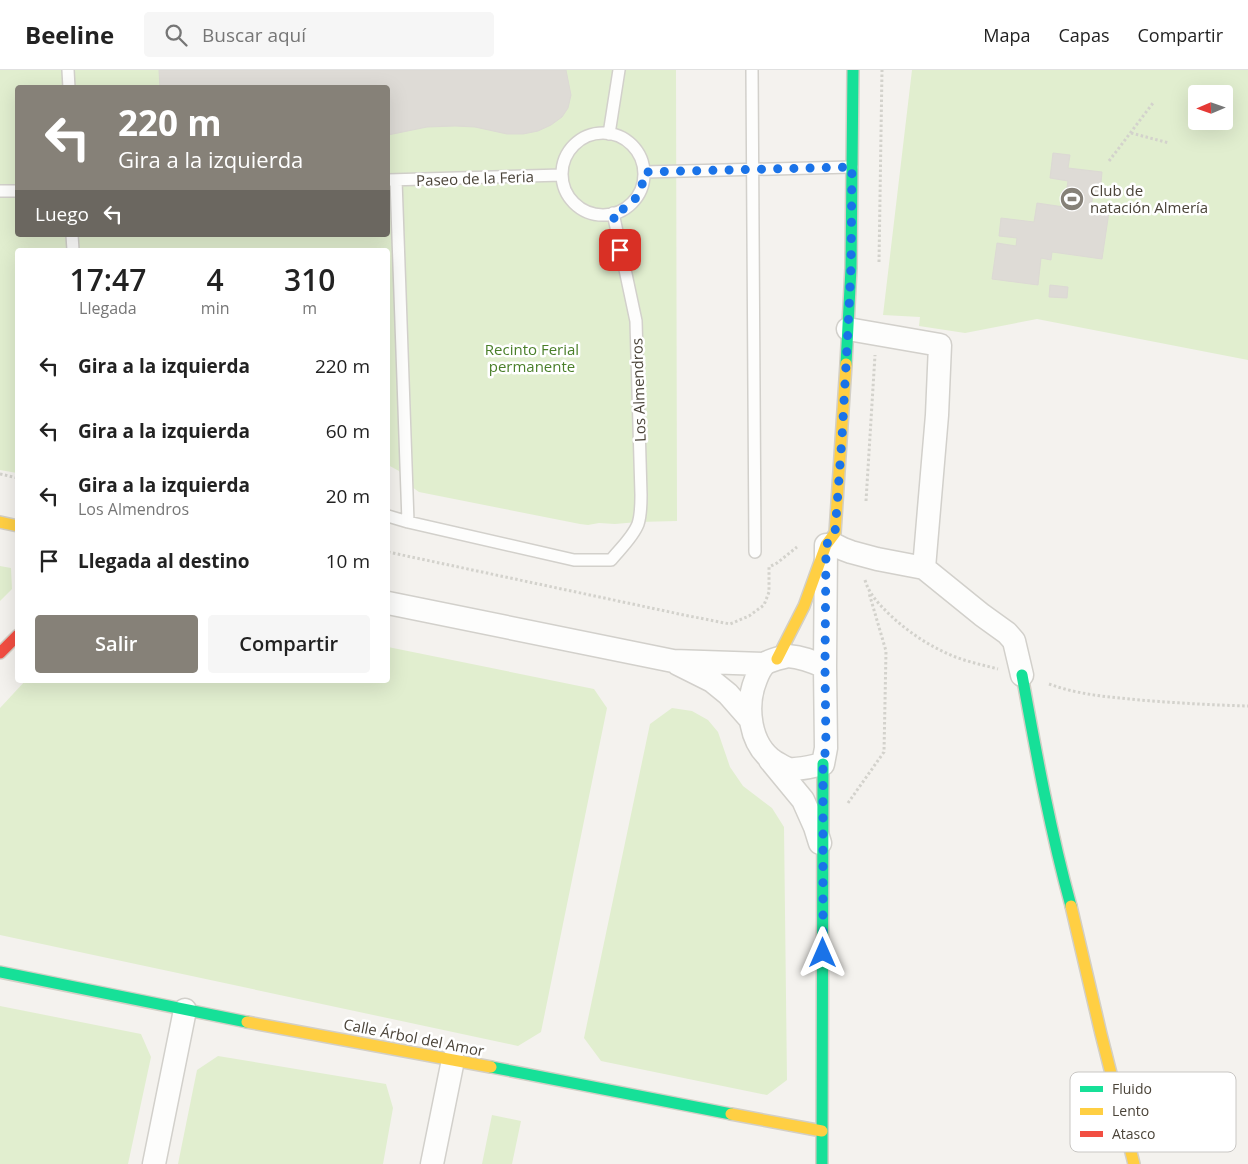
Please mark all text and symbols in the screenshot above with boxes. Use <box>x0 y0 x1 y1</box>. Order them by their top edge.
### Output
search box <box>144 12 494 57</box>
text: Beeline <box>25 18 114 51</box>
icon: search <box>162 21 190 49</box>
text: Buscar aquí <box>202 22 306 48</box>
text: Mapa <box>983 23 1031 47</box>
text: Capas <box>1059 23 1109 47</box>
text: Compartir <box>1137 23 1223 47</box>
north arrow <box>1188 85 1232 130</box>
map controls <box>1188 85 1233 130</box>
text: 220 m <box>118 99 222 146</box>
icon: left <box>35 105 100 170</box>
text: Gira a la izquierda <box>118 144 303 174</box>
street label: Paseo de la Feria <box>416 166 534 190</box>
place label: Club de natación Almería <box>1090 180 1208 217</box>
sports icon: Club de natación Almería <box>1059 186 1085 212</box>
icon: left <box>99 200 127 228</box>
text: Luego <box>35 201 89 227</box>
pin <box>599 229 641 271</box>
icon: arrive <box>606 236 634 264</box>
text: 17:47 <box>70 259 146 300</box>
text: 4 <box>207 259 224 300</box>
text: 310 <box>284 259 335 300</box>
text: Llegada <box>79 297 137 319</box>
text: min <box>201 297 230 319</box>
text: m <box>302 297 317 319</box>
street label: Los Almendros <box>626 338 650 442</box>
park label: Recinto Ferial permanente <box>485 339 579 376</box>
icon: left <box>35 352 63 380</box>
text: Gira a la izquierda <box>78 353 250 379</box>
text: 220 m <box>315 353 370 379</box>
icon: left <box>35 417 63 445</box>
text: Gira a la izquierda <box>78 418 250 444</box>
text: 60 m <box>326 418 370 444</box>
text: Gira a la izquierda <box>78 472 250 498</box>
icon: left <box>35 482 63 510</box>
text: 20 m <box>326 483 370 509</box>
text: Los Almendros <box>78 498 189 520</box>
icon: arrive <box>35 547 63 575</box>
text: Llegada al destino <box>78 548 250 574</box>
text: 10 m <box>326 548 370 574</box>
button: Salir <box>35 615 198 673</box>
button: Compartir <box>208 615 370 673</box>
position arrow <box>796 926 848 978</box>
street label: Calle Árbol del Amor <box>342 1014 486 1060</box>
legend <box>1070 1072 1236 1152</box>
text: Fluido <box>1112 1079 1152 1098</box>
text: Lento <box>1112 1101 1149 1120</box>
text: Atasco <box>1112 1124 1155 1143</box>

